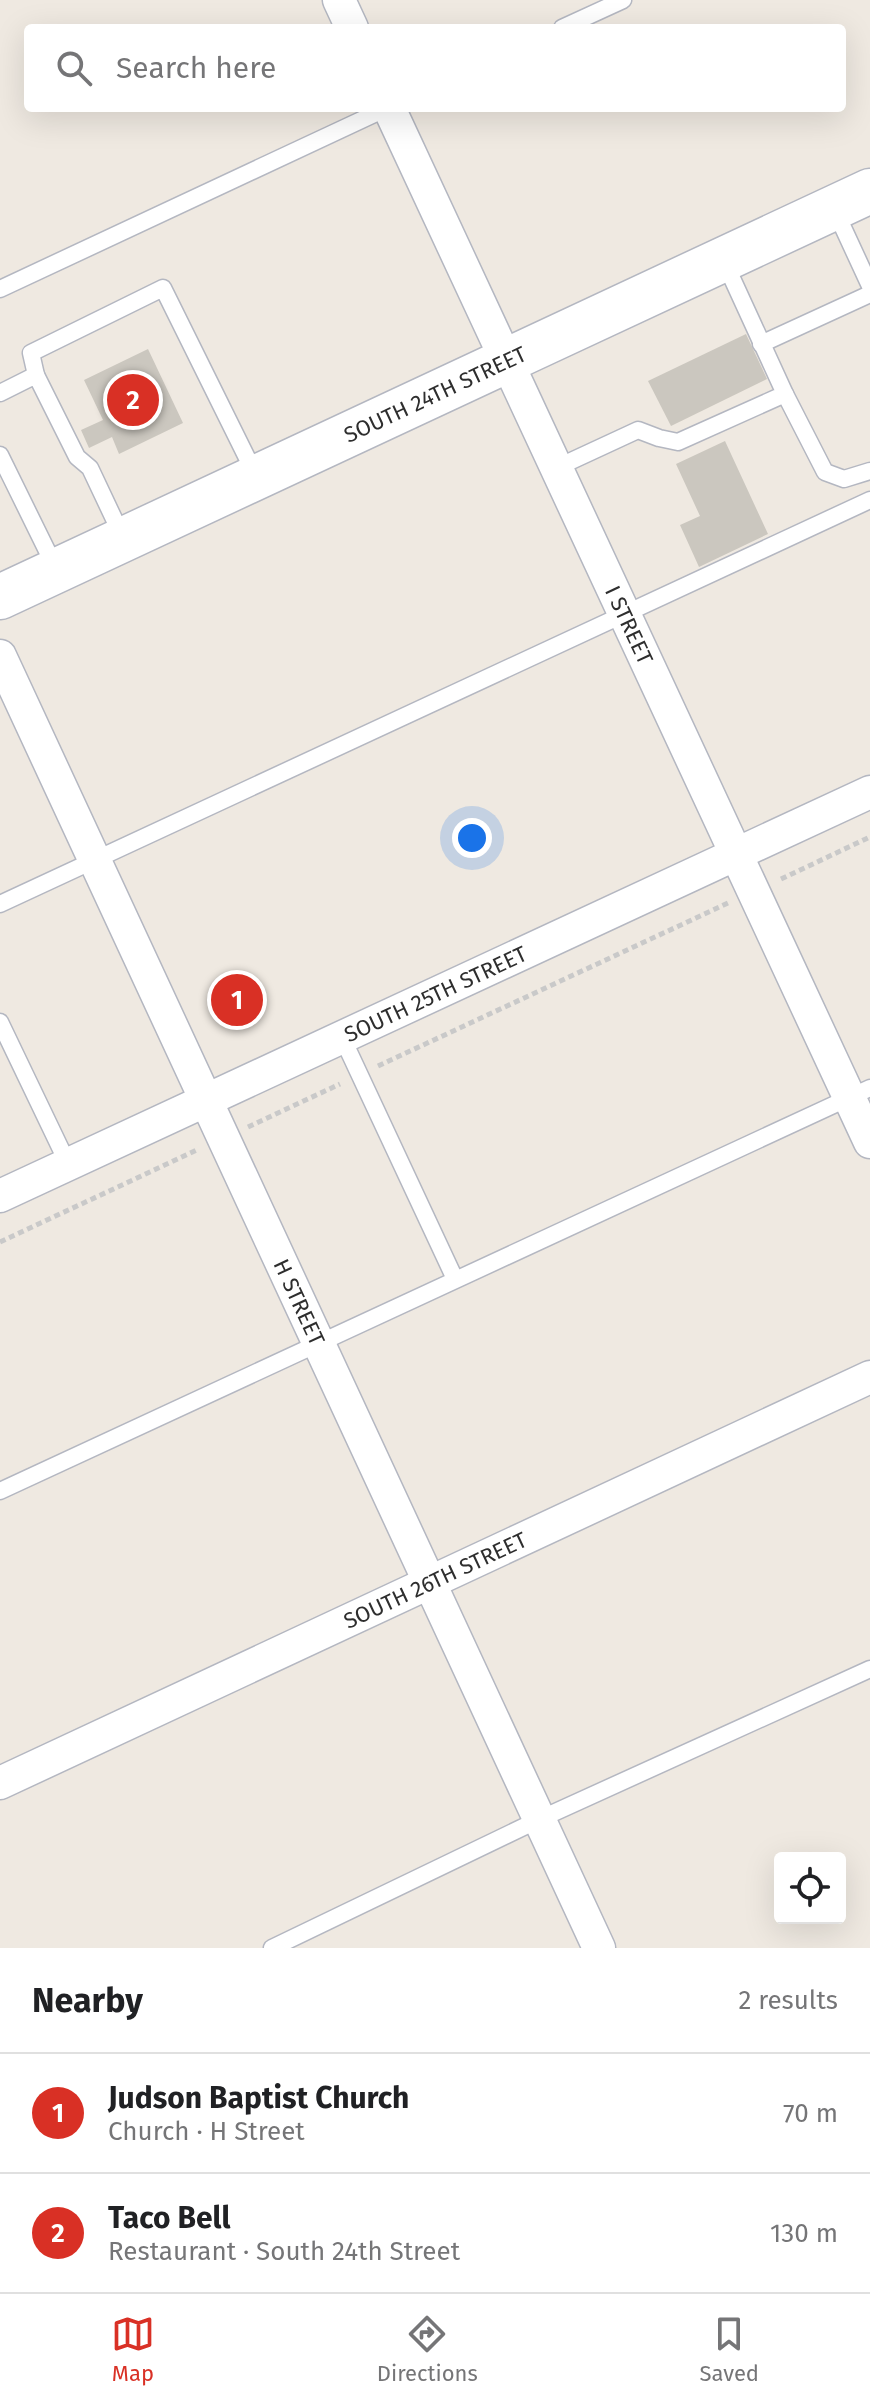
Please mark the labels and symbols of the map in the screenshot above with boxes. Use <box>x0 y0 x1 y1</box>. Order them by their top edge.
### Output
street label: SOUTH 24TH STREET <box>339 340 531 448</box>
pin: 2 <box>107 370 159 430</box>
street label: I STREET <box>600 581 660 669</box>
your location <box>452 818 492 858</box>
street label: SOUTH 25TH STREET <box>340 940 532 1048</box>
pin: 1 <box>211 970 263 1030</box>
street label: H STREET <box>268 1255 331 1350</box>
street label: SOUTH 26TH STREET <box>339 1525 531 1634</box>

